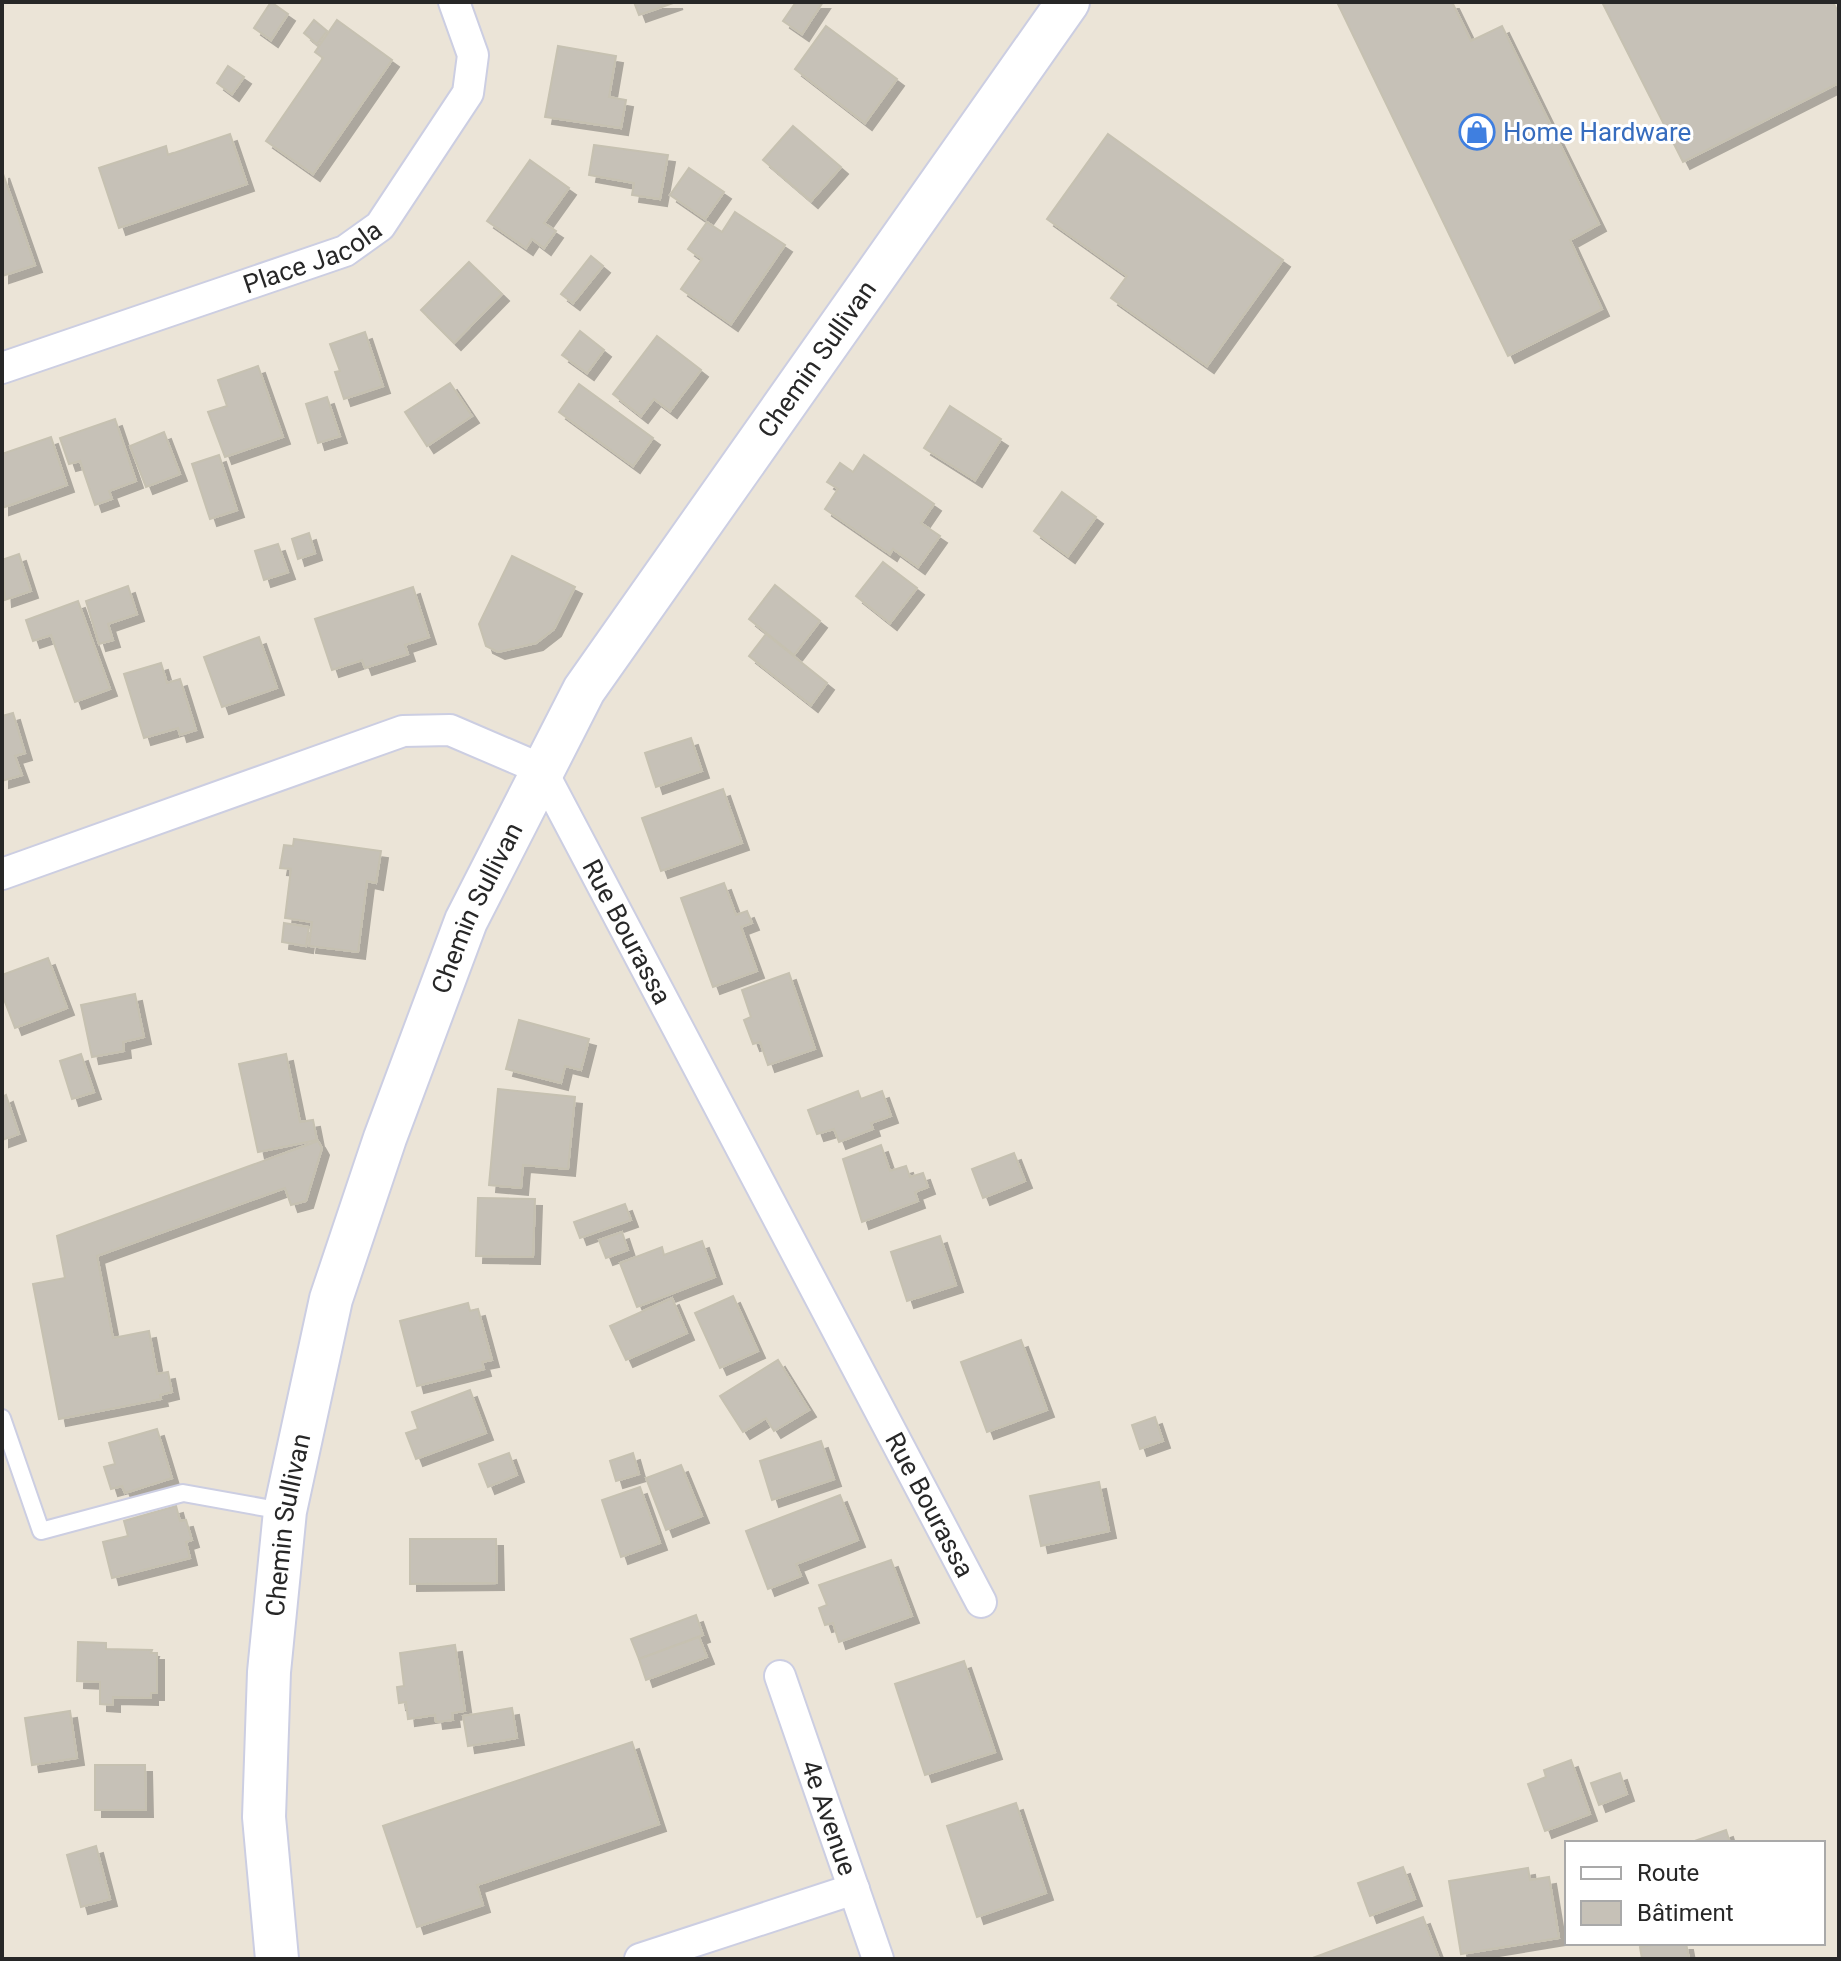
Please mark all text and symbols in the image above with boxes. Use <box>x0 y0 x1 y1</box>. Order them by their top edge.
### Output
shop icon: Home Hardware <box>1458 113 1496 151</box>
place label: Home Hardware <box>1503 117 1691 147</box>
street label: Place Jacola <box>239 215 388 300</box>
street label: Chemin Sullivan <box>751 275 882 443</box>
street label: Chemin Sullivan <box>425 818 529 998</box>
street label: Rue Bourassa <box>577 854 678 1009</box>
street label: Rue Bourassa <box>879 1427 980 1582</box>
street label: Chemin Sullivan <box>260 1431 316 1618</box>
street label: 4e Avenue <box>795 1756 863 1879</box>
legend <box>1565 1841 1825 1945</box>
text: Route <box>1637 1859 1699 1887</box>
text: Bâtiment <box>1637 1899 1734 1927</box>

